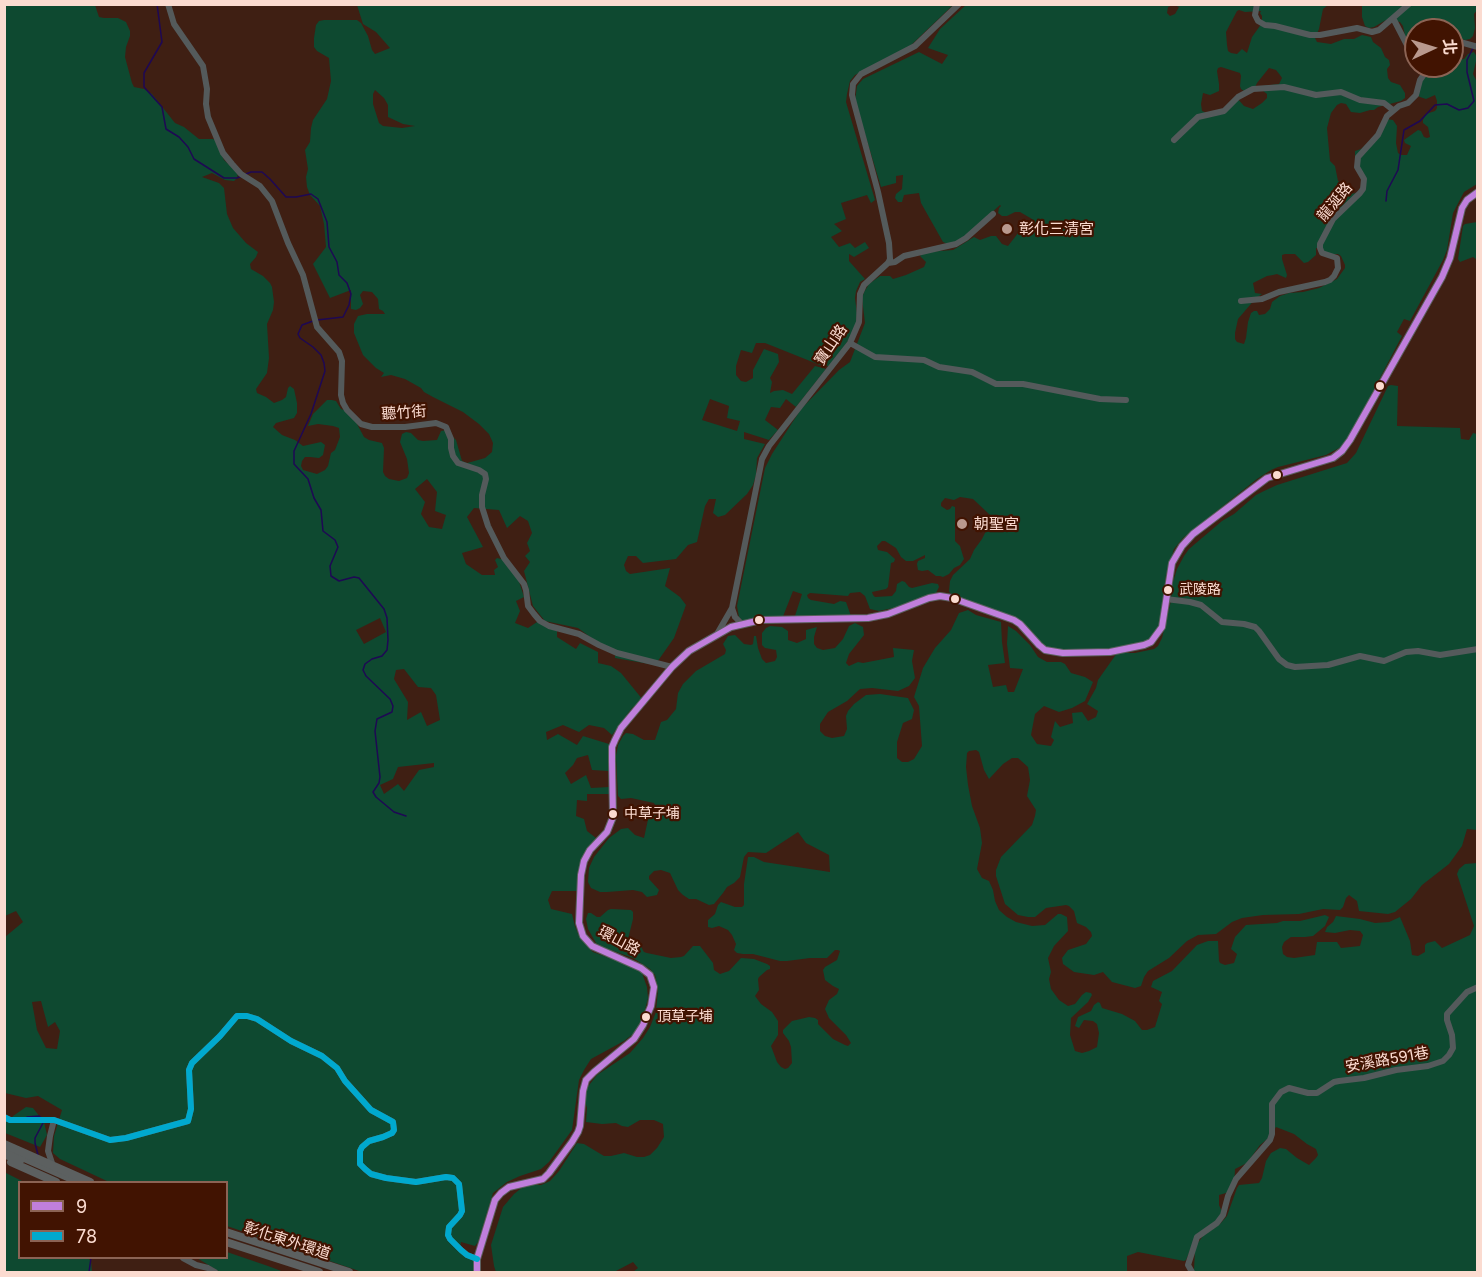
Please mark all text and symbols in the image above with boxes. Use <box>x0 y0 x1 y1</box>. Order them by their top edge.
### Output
north arrow <box>1404 18 1464 78</box>
text: 北 <box>1439 38 1460 56</box>
street label: 龍涎路 <box>1314 179 1356 225</box>
place label: 彰化三清宮 <box>1019 220 1094 238</box>
marker: 彰化三清宮 <box>1000 222 1014 236</box>
street label: 寶山路 <box>811 321 851 369</box>
unlabelled marker <box>1374 380 1386 392</box>
street label: 聽竹街 <box>381 402 427 424</box>
unlabelled marker <box>1271 469 1283 481</box>
place label: 朝聖宮 <box>974 515 1019 533</box>
marker: 朝聖宮 <box>955 517 969 531</box>
place label: 武陵路 <box>1179 582 1221 598</box>
marker: 武陵路 <box>1162 584 1174 596</box>
unlabelled marker <box>949 593 961 605</box>
unlabelled marker <box>753 614 765 626</box>
place label: 中草子埔 <box>624 806 680 822</box>
marker: 中草子埔 <box>607 808 619 820</box>
street label: 環山路 <box>595 922 643 960</box>
place label: 頂草子埔 <box>657 1009 713 1025</box>
marker: 頂草子埔 <box>640 1011 652 1023</box>
street label: 安溪路591巷 <box>1344 1044 1430 1076</box>
legend <box>18 1181 228 1259</box>
text: 9 <box>76 1196 87 1217</box>
street label: 彰化東外環道 <box>241 1219 333 1263</box>
text: 78 <box>76 1226 97 1247</box>

